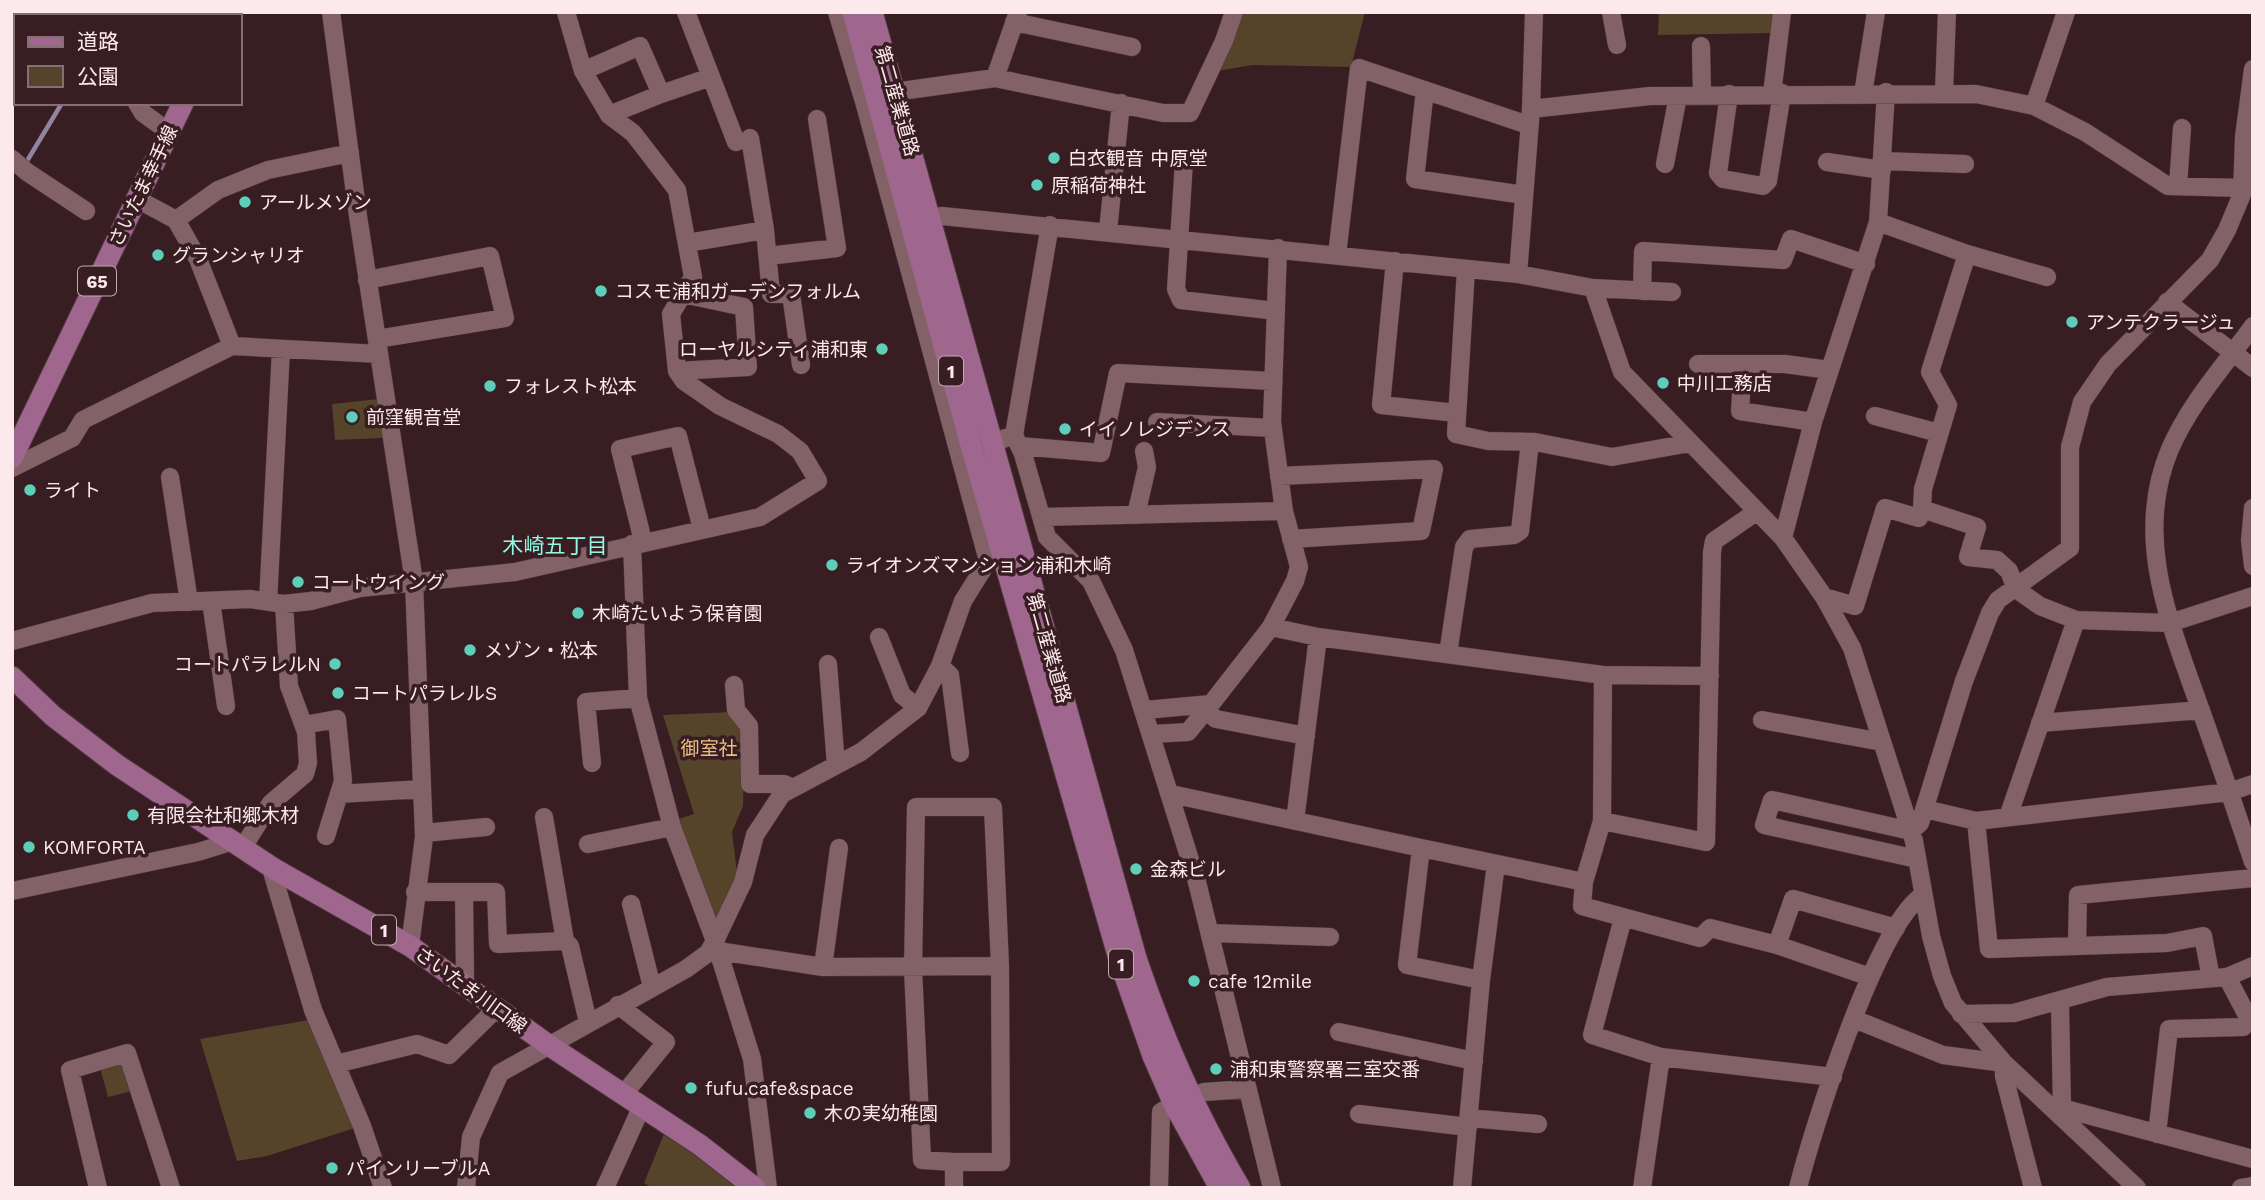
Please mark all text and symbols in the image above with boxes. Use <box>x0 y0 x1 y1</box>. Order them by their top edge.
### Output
legend <box>14 14 242 105</box>
text: 道路 <box>77 29 119 54</box>
street label: 第二産業道路 <box>870 43 924 159</box>
text: 公園 <box>77 64 119 89</box>
street label: さいたま幸手線 <box>104 121 182 251</box>
place label: 白衣観音 中原堂 <box>1068 147 1207 170</box>
marker: 白衣観音 中原堂 <box>1046 150 1062 166</box>
place label: 原稲荷神社 <box>1051 174 1146 197</box>
marker: 原稲荷神社 <box>1029 177 1045 193</box>
place label: アールメゾン <box>259 191 372 214</box>
marker: アールメゾン <box>237 194 253 210</box>
place label: グランシャリオ <box>172 244 305 267</box>
marker: グランシャリオ <box>150 247 166 263</box>
road number: 65 <box>78 267 116 296</box>
place label: コスモ浦和ガーデンフォルム <box>615 280 861 303</box>
marker: コスモ浦和ガーデンフォルム <box>593 283 609 299</box>
place label: アンテクラージュ <box>2086 311 2236 334</box>
marker: アンテクラージュ <box>2064 314 2080 330</box>
place label: ローヤルシティ浦和東 <box>679 338 868 361</box>
marker: ローヤルシティ浦和東 <box>874 341 890 357</box>
road number: 1 <box>939 356 963 386</box>
place label: 中川工務店 <box>1677 372 1772 395</box>
place label: フォレスト松本 <box>504 375 637 398</box>
marker: 中川工務店 <box>1655 375 1671 391</box>
marker: フォレスト松本 <box>482 378 498 394</box>
place label: 前窪観音堂 <box>366 406 461 429</box>
marker: 前窪観音堂 <box>344 409 360 425</box>
place label: イイノレジデンス <box>1079 418 1231 441</box>
marker: イイノレジデンス <box>1057 421 1073 437</box>
place label: ライト <box>44 479 101 502</box>
marker: ライト <box>22 482 38 498</box>
district label: 木崎五丁目 <box>503 533 608 558</box>
place label: ライオンズマンション浦和木崎 <box>846 554 1112 577</box>
marker: ライオンズマンション浦和木崎 <box>824 557 840 573</box>
place label: コートウイング <box>312 571 445 594</box>
marker: コートウイング <box>290 574 306 590</box>
street label: 第二産業道路 <box>1022 590 1076 706</box>
place label: 木崎たいよう保育園 <box>592 602 763 625</box>
marker: 木崎たいよう保育園 <box>570 605 586 621</box>
place label: メゾン・松本 <box>484 639 598 662</box>
marker: メゾン・松本 <box>462 642 478 658</box>
place label: コートパラレルN <box>174 653 321 676</box>
marker: コートパラレルN <box>327 656 343 672</box>
place label: コートパラレルS <box>352 682 497 705</box>
marker: コートパラレルS <box>330 685 346 701</box>
park label: 御室社 <box>680 737 738 760</box>
place label: 有限会社和郷木材 <box>147 804 299 827</box>
marker: 有限会社和郷木材 <box>125 807 141 823</box>
place label: KOMFORTA <box>43 836 146 859</box>
marker: KOMFORTA <box>21 839 37 855</box>
place label: 金森ビル <box>1150 858 1226 881</box>
marker: 金森ビル <box>1128 861 1144 877</box>
road number: 1 <box>372 916 396 945</box>
street label: さいたま川口線 <box>411 942 531 1038</box>
road number: 1 <box>1109 950 1133 979</box>
place label: cafe 12mile <box>1208 970 1312 993</box>
marker: cafe 12mile <box>1186 973 1202 989</box>
place label: 浦和東警察署三室交番 <box>1230 1058 1420 1081</box>
marker: 浦和東警察署三室交番 <box>1208 1061 1224 1077</box>
place label: fufu.cafe&space <box>705 1077 854 1100</box>
marker: fufu.cafe&space <box>683 1080 699 1096</box>
place label: 木の実幼稚園 <box>824 1102 938 1125</box>
marker: 木の実幼稚園 <box>802 1105 818 1121</box>
place label: パインリーブルA <box>346 1157 491 1180</box>
marker: パインリーブルA <box>324 1160 340 1176</box>

